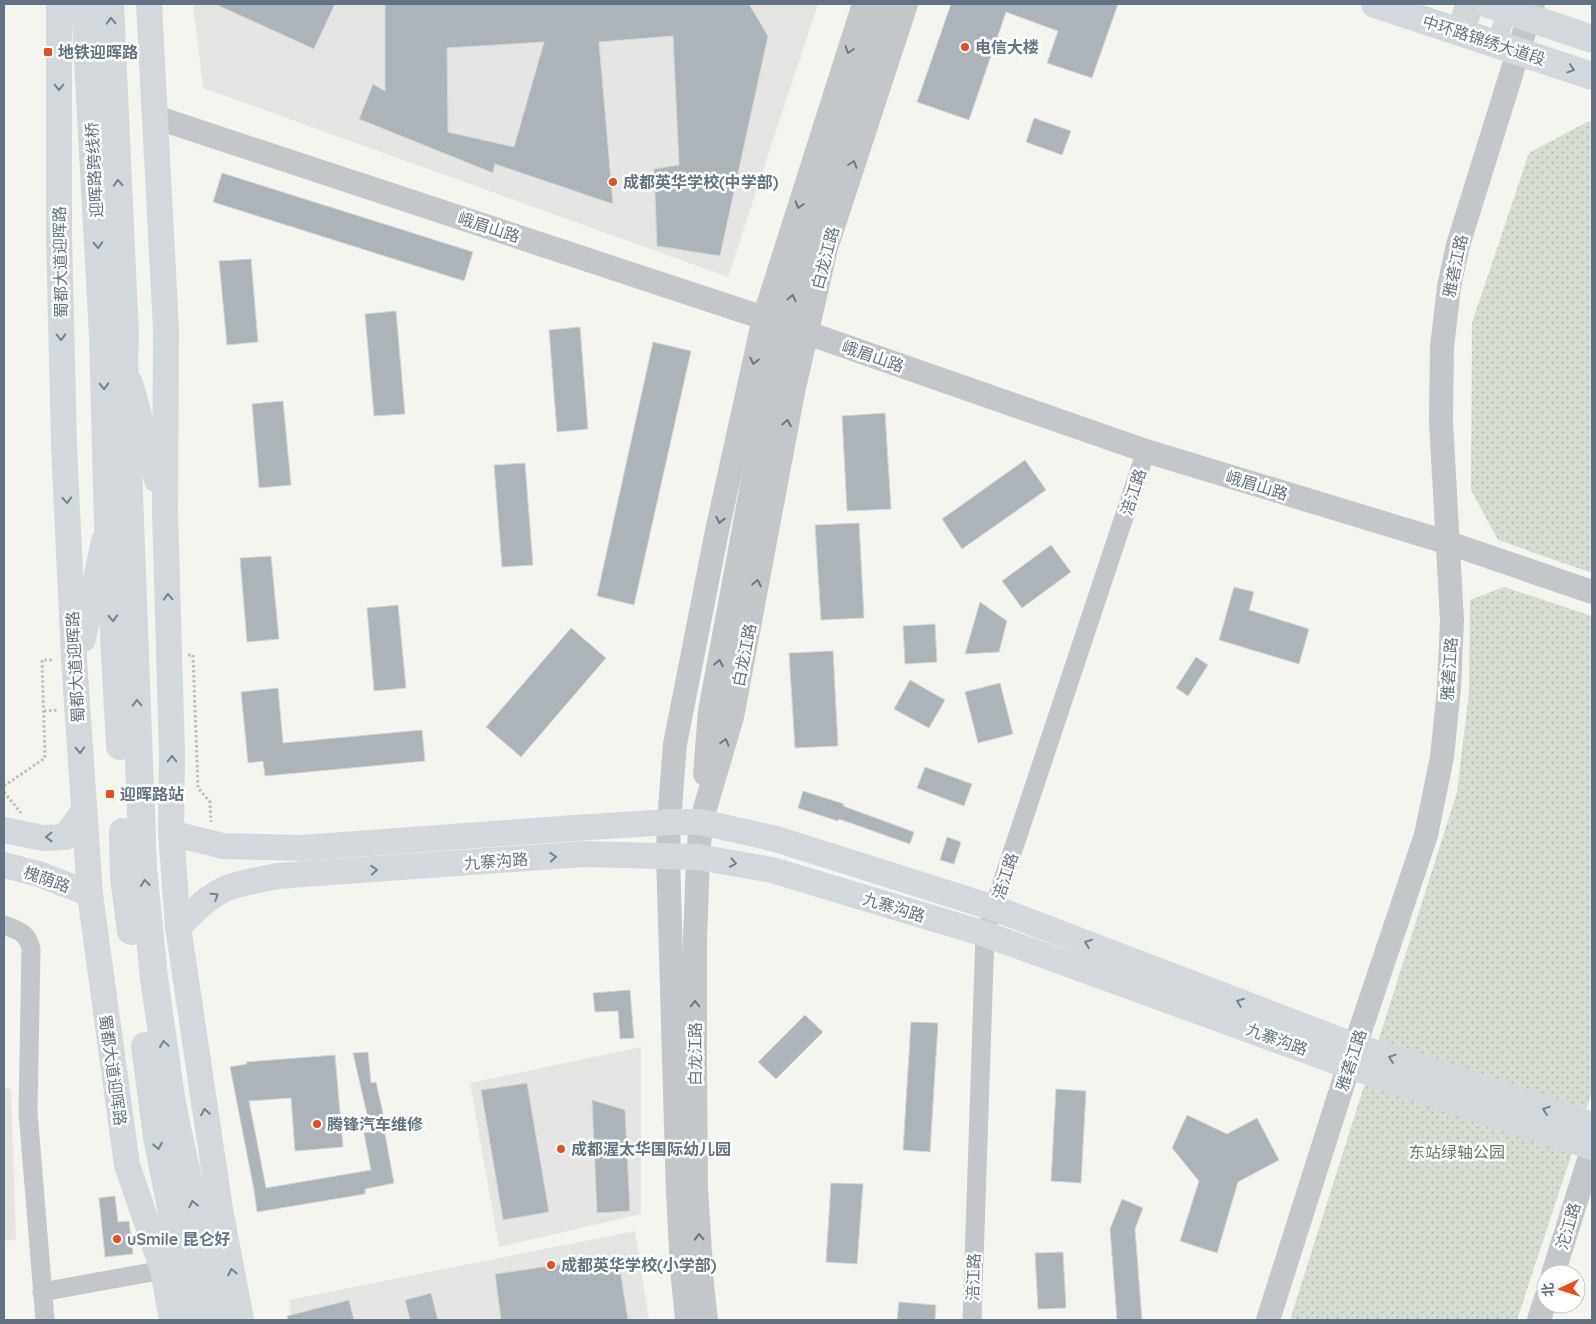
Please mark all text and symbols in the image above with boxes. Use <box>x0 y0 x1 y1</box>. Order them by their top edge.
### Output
street label: 中环路锦绣大道段 <box>1420 11 1548 69</box>
one-way arrow <box>106 17 117 25</box>
place label: 电信大楼 <box>975 37 1039 57</box>
marker: 电信大楼 <box>959 41 971 53</box>
place label: 地铁迎晖路 <box>58 42 138 62</box>
marker: 地铁迎晖路 <box>42 46 54 58</box>
one-way arrow <box>845 46 855 54</box>
one-way arrow <box>1566 63 1575 73</box>
one-way arrow <box>54 84 64 92</box>
street label: 迎晖路跨线桥 <box>82 122 106 218</box>
one-way arrow <box>848 161 858 169</box>
place label: 成都英华学校(中学部) <box>623 172 779 192</box>
marker: 成都英华学校(中学部) <box>607 176 619 188</box>
one-way arrow <box>113 179 124 187</box>
one-way arrow <box>795 200 805 209</box>
street label: 蜀都大道迎晖路 <box>49 206 71 318</box>
street label: 峨眉山路 <box>455 208 523 246</box>
street label: 白龙江路 <box>807 224 843 292</box>
street label: 雅砻江路 <box>1439 233 1471 299</box>
one-way arrow <box>93 241 104 249</box>
one-way arrow <box>786 293 797 302</box>
one-way arrow <box>56 334 66 342</box>
street label: 峨眉山路 <box>839 336 907 376</box>
one-way arrow <box>749 356 760 365</box>
one-way arrow <box>99 382 110 390</box>
one-way arrow <box>781 419 792 427</box>
street label: 涪江路 <box>1116 466 1150 518</box>
street label: 峨眉山路 <box>1223 466 1291 504</box>
one-way arrow <box>61 496 72 504</box>
one-way arrow <box>715 515 726 524</box>
one-way arrow <box>752 578 762 587</box>
one-way arrow <box>163 593 173 600</box>
street label: 蜀都大道迎晖路 <box>62 611 88 723</box>
one-way arrow <box>108 614 118 622</box>
street label: 白龙江路 <box>728 622 760 688</box>
street label: 雅砻江路 <box>1437 636 1461 702</box>
one-way arrow <box>713 659 723 668</box>
one-way arrow <box>132 699 142 706</box>
one-way arrow <box>720 738 730 747</box>
one-way arrow <box>74 746 85 754</box>
one-way arrow <box>167 755 177 763</box>
place label: 迎晖路站 <box>120 784 184 804</box>
marker: 迎晖路站 <box>104 788 116 800</box>
one-way arrow <box>45 832 53 843</box>
street label: 九寨沟路 <box>463 849 529 873</box>
street label: 涪江路 <box>988 850 1022 902</box>
one-way arrow <box>550 851 558 862</box>
one-way arrow <box>728 857 737 868</box>
street label: 槐荫路 <box>21 862 73 896</box>
one-way arrow <box>370 865 378 876</box>
one-way arrow <box>140 879 151 887</box>
street label: 九寨沟路 <box>860 888 928 926</box>
one-way arrow <box>210 892 219 902</box>
one-way arrow <box>1084 939 1093 950</box>
one-way arrow <box>1236 997 1244 1007</box>
one-way arrow <box>690 1000 700 1008</box>
street label: 蜀都大道迎晖路 <box>95 1013 131 1127</box>
street label: 九寨沟路 <box>1244 1019 1310 1059</box>
street label: 白龙江路 <box>685 1022 705 1086</box>
street label: 雅砻江路 <box>1332 1026 1370 1094</box>
one-way arrow <box>159 1040 169 1049</box>
one-way arrow <box>1388 1054 1397 1064</box>
one-way arrow <box>1542 1105 1551 1115</box>
one-way arrow <box>200 1108 211 1116</box>
place label: 腾锋汽车维修 <box>327 1114 423 1134</box>
marker: 腾锋汽车维修 <box>311 1118 323 1130</box>
place label: 成都渥太华国际幼儿园 <box>571 1139 731 1159</box>
one-way arrow <box>153 1141 163 1150</box>
park label: 东站绿轴公园 <box>1409 1142 1505 1162</box>
marker: 成都渥太华国际幼儿园 <box>555 1143 567 1155</box>
one-way arrow <box>189 1200 199 1208</box>
street label: 沱江路 <box>1551 1200 1585 1252</box>
place label: uSmile 昆仑好 <box>127 1229 231 1249</box>
marker: uSmile 昆仑好 <box>111 1233 123 1245</box>
one-way arrow <box>693 1233 704 1241</box>
street label: 涪江路 <box>962 1253 984 1301</box>
place label: 成都英华学校(小学部) <box>561 1255 717 1275</box>
marker: 成都英华学校(小学部) <box>545 1259 557 1271</box>
north arrow <box>1536 1264 1586 1314</box>
one-way arrow <box>227 1268 238 1277</box>
text: 北 <box>1539 1282 1557 1298</box>

